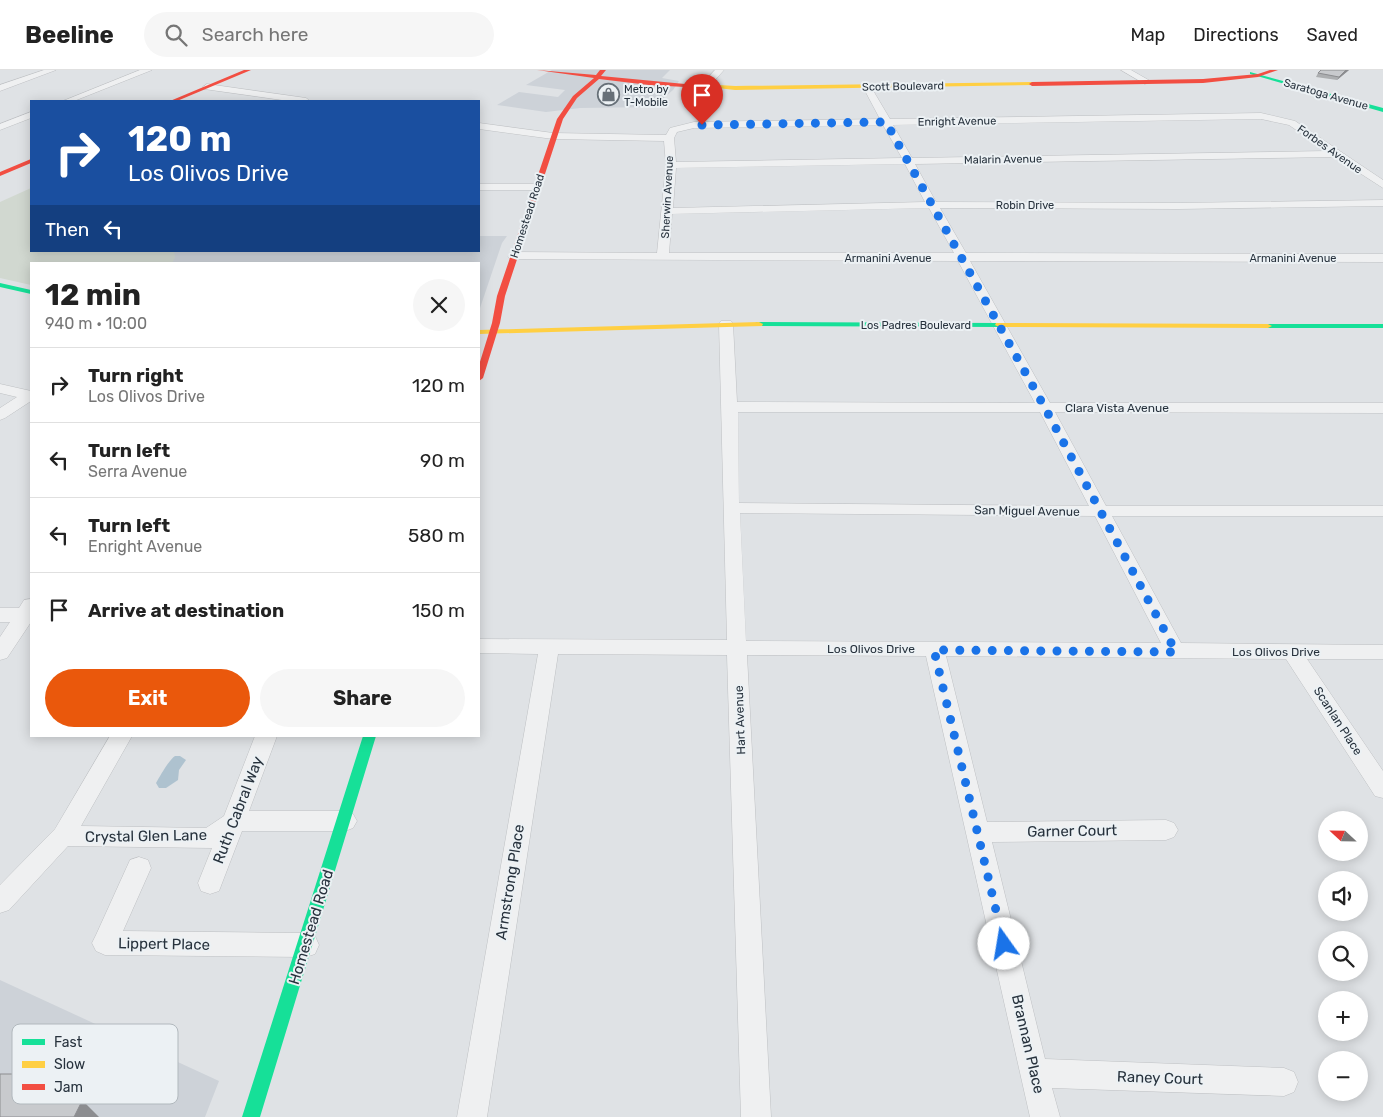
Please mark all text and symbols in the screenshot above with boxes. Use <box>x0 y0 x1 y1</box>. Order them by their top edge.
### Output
search box <box>144 12 494 57</box>
text: Beeline <box>25 21 114 49</box>
icon: search <box>162 21 190 49</box>
text: Search here <box>202 23 308 46</box>
text: Map <box>1130 24 1165 46</box>
text: Directions <box>1193 24 1279 46</box>
text: Saved <box>1307 24 1358 46</box>
pin <box>681 74 723 125</box>
street label: Saratoga Avenue <box>1282 76 1370 113</box>
street label: Scott Boulevard <box>862 79 944 94</box>
icon: arrive <box>688 81 716 109</box>
shop icon: Metro by T-Mobile <box>596 83 620 107</box>
place label: Metro by T-Mobile <box>624 83 669 109</box>
street label: Enright Avenue <box>918 114 996 129</box>
text: 120 m <box>128 118 231 160</box>
icon: right <box>45 120 110 185</box>
street label: Forbes Avenue <box>1295 122 1365 177</box>
street label: Malarin Avenue <box>964 152 1042 167</box>
street label: Sherwin Avenue <box>659 155 676 239</box>
text: Los Olivos Drive <box>128 160 289 187</box>
street label: Homestead Road <box>508 173 547 260</box>
street label: Robin Drive <box>996 199 1054 212</box>
icon: left <box>99 215 127 243</box>
text: Then <box>45 218 89 241</box>
street label: Armanini Avenue <box>845 252 932 265</box>
street label: Armanini Avenue <box>1250 252 1337 265</box>
text: 12 min <box>45 277 141 313</box>
button: close <box>413 279 465 331</box>
text: 940 m · 10:00 <box>45 314 147 333</box>
street label: Los Padres Boulevard <box>861 319 971 332</box>
text: Turn right <box>88 364 183 387</box>
icon: right <box>45 371 73 399</box>
text: 120 m <box>412 374 465 397</box>
text: Los Olivos Drive <box>88 387 205 406</box>
street label: Clara Vista Avenue <box>1065 401 1169 415</box>
text: Turn left <box>88 439 170 462</box>
icon: left <box>45 446 73 474</box>
text: 90 m <box>420 449 465 472</box>
text: Serra Avenue <box>88 462 187 481</box>
street label: San Miguel Avenue <box>974 503 1080 519</box>
text: Turn left <box>88 514 170 537</box>
icon: left <box>45 521 73 549</box>
text: 580 m <box>408 524 465 547</box>
text: Enright Avenue <box>88 537 202 556</box>
icon: arrive <box>45 596 73 624</box>
text: Arrive at destination <box>88 599 284 622</box>
text: 150 m <box>412 599 465 622</box>
street label: Los Olivos Drive <box>827 642 915 656</box>
street label: Los Olivos Drive <box>1232 645 1320 659</box>
button: Exit <box>45 669 250 727</box>
button: Share <box>260 669 465 727</box>
street label: Scanlan Place <box>1311 684 1365 758</box>
street label: Hart Avenue <box>732 685 748 755</box>
street label: Ruth Cabral Way <box>209 754 267 866</box>
north arrow <box>1318 811 1368 861</box>
map controls <box>1318 811 1368 1101</box>
street label: Garner Court <box>1027 821 1117 841</box>
street label: Armstrong Place <box>492 823 528 941</box>
street label: Crystal Glen Lane <box>85 826 207 846</box>
street label: Homestead Road <box>285 867 337 987</box>
button: sound <box>1318 871 1368 921</box>
position arrow <box>977 917 1029 969</box>
button: search <box>1318 931 1368 981</box>
street label: Lippert Place <box>118 934 210 954</box>
button: + <box>1318 991 1368 1041</box>
street label: Brannan Place <box>1008 993 1048 1095</box>
legend <box>12 1024 178 1104</box>
text: Fast <box>54 1034 83 1051</box>
button: − <box>1318 1051 1368 1101</box>
text: Slow <box>54 1056 85 1073</box>
street label: Raney Court <box>1117 1068 1203 1089</box>
text: Jam <box>54 1079 83 1096</box>

